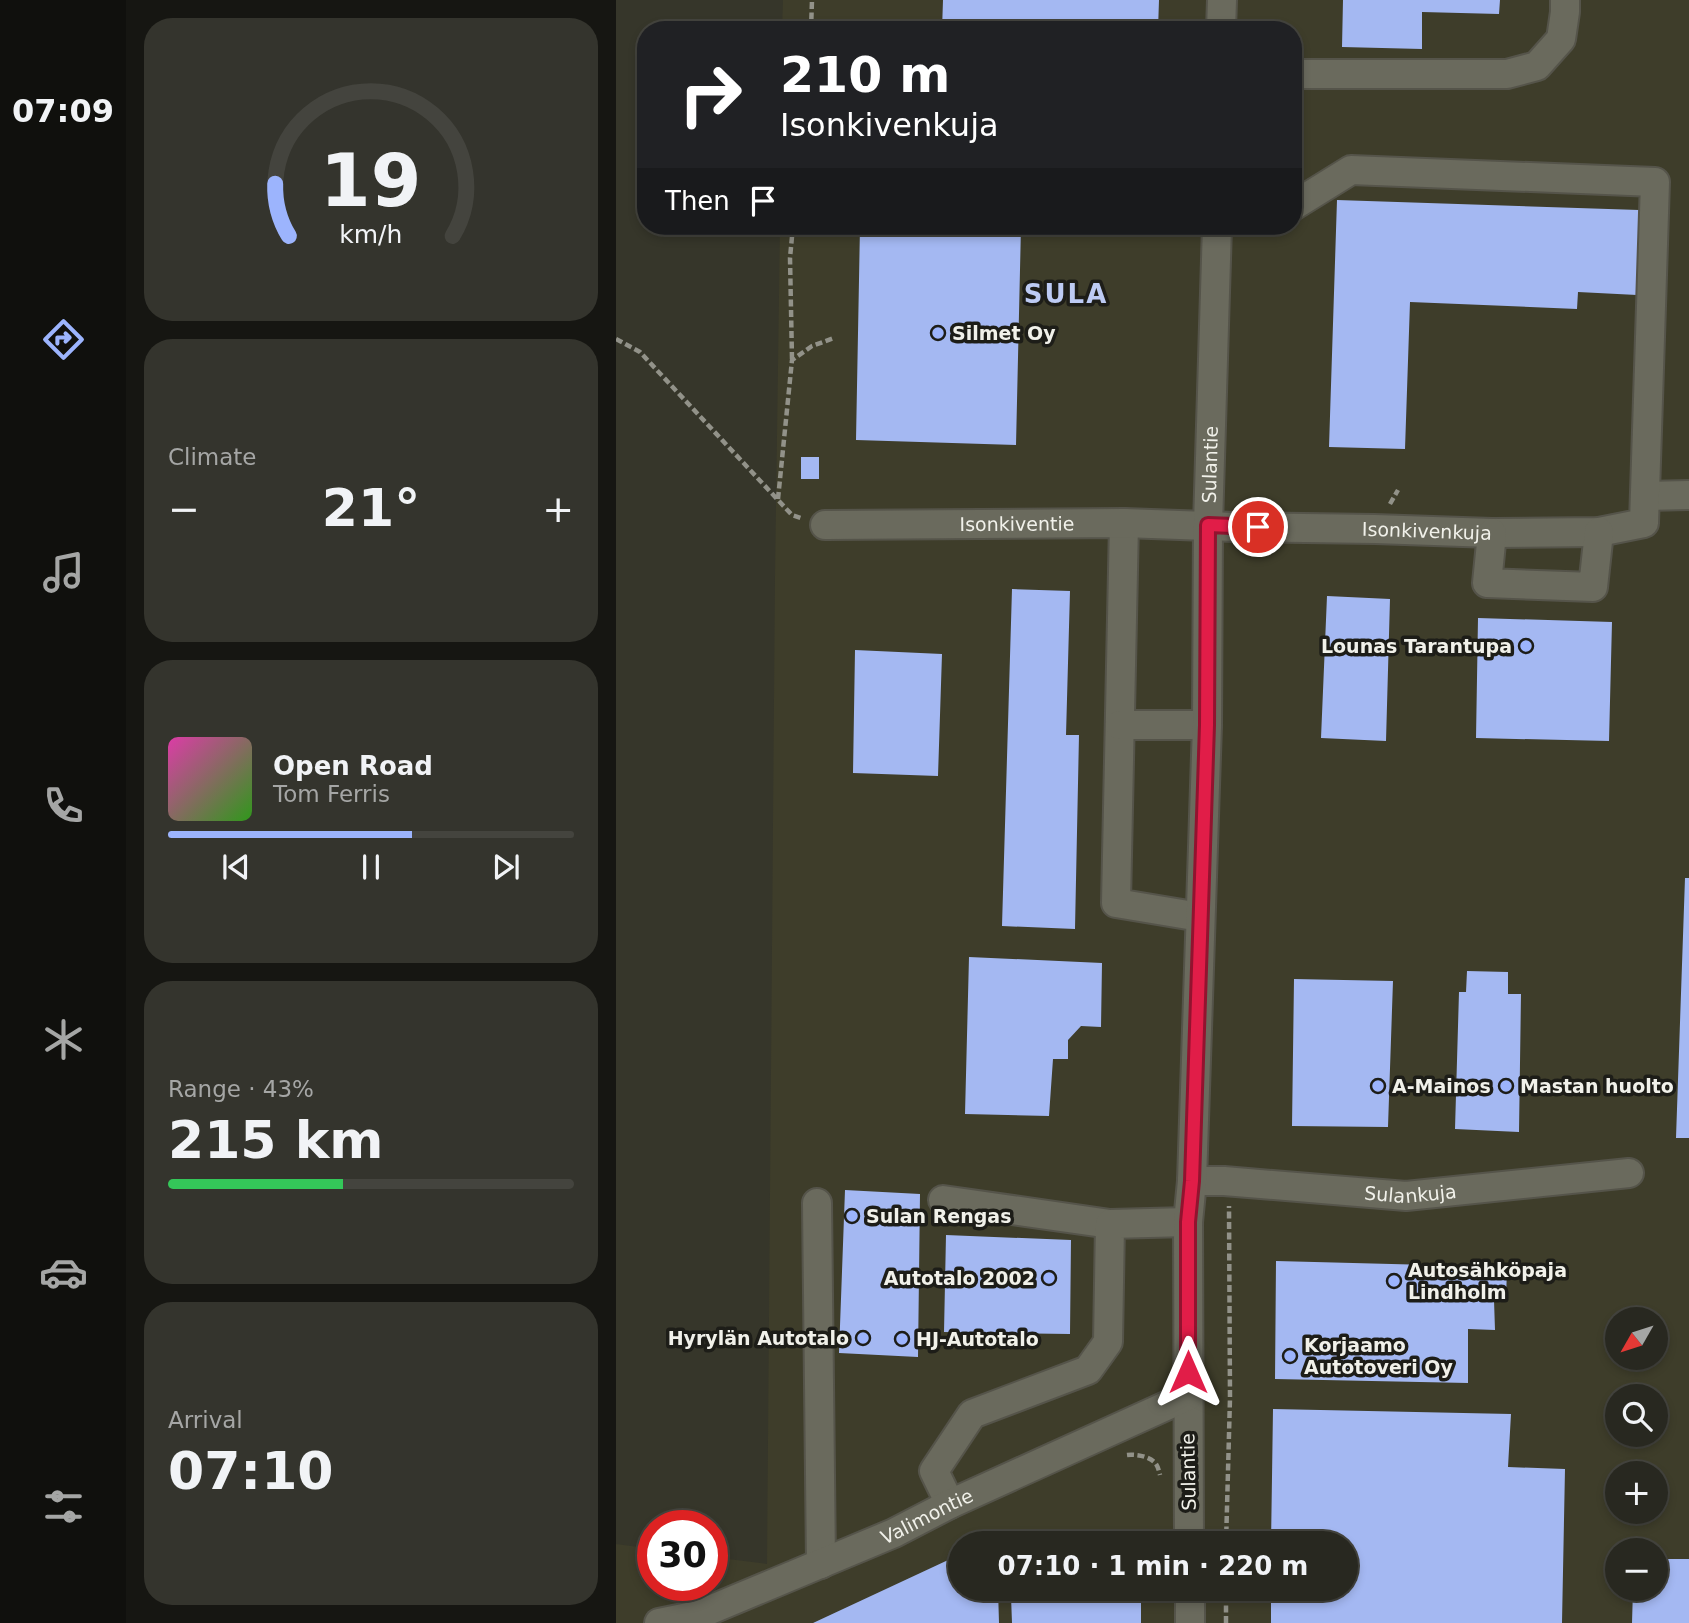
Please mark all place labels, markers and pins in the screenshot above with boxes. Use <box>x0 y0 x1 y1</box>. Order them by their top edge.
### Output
place label: Silmet Oy <box>952 322 1056 344</box>
marker: Silmet Oy <box>930 325 946 341</box>
pin <box>1228 497 1288 557</box>
place label: Lounas Tarantupa <box>1321 635 1512 657</box>
marker: Lounas Tarantupa <box>1518 638 1534 654</box>
place label: A-Mainos <box>1392 1075 1491 1097</box>
place label: Mastan huolto <box>1520 1075 1674 1097</box>
marker: A-Mainos <box>1370 1078 1386 1094</box>
marker: Mastan huolto <box>1498 1078 1514 1094</box>
place label: Sulan Rengas <box>866 1205 1011 1227</box>
marker: Sulan Rengas <box>844 1208 860 1224</box>
place label: Autosähköpaja Lindholm <box>1408 1259 1567 1303</box>
place label: Autotalo 2002 <box>884 1267 1035 1289</box>
marker: Autotalo 2002 <box>1041 1270 1057 1286</box>
marker: Autosähköpaja Lindholm <box>1386 1273 1402 1289</box>
place label: Hyrylän Autotalo <box>668 1327 849 1349</box>
place label: HJ-Autotalo <box>916 1328 1039 1350</box>
marker: Hyrylän Autotalo <box>855 1330 871 1346</box>
marker: HJ-Autotalo <box>894 1331 910 1347</box>
place label: Korjaamo Autotoveri Oy <box>1304 1334 1453 1378</box>
marker: Korjaamo Autotoveri Oy <box>1282 1348 1298 1364</box>

